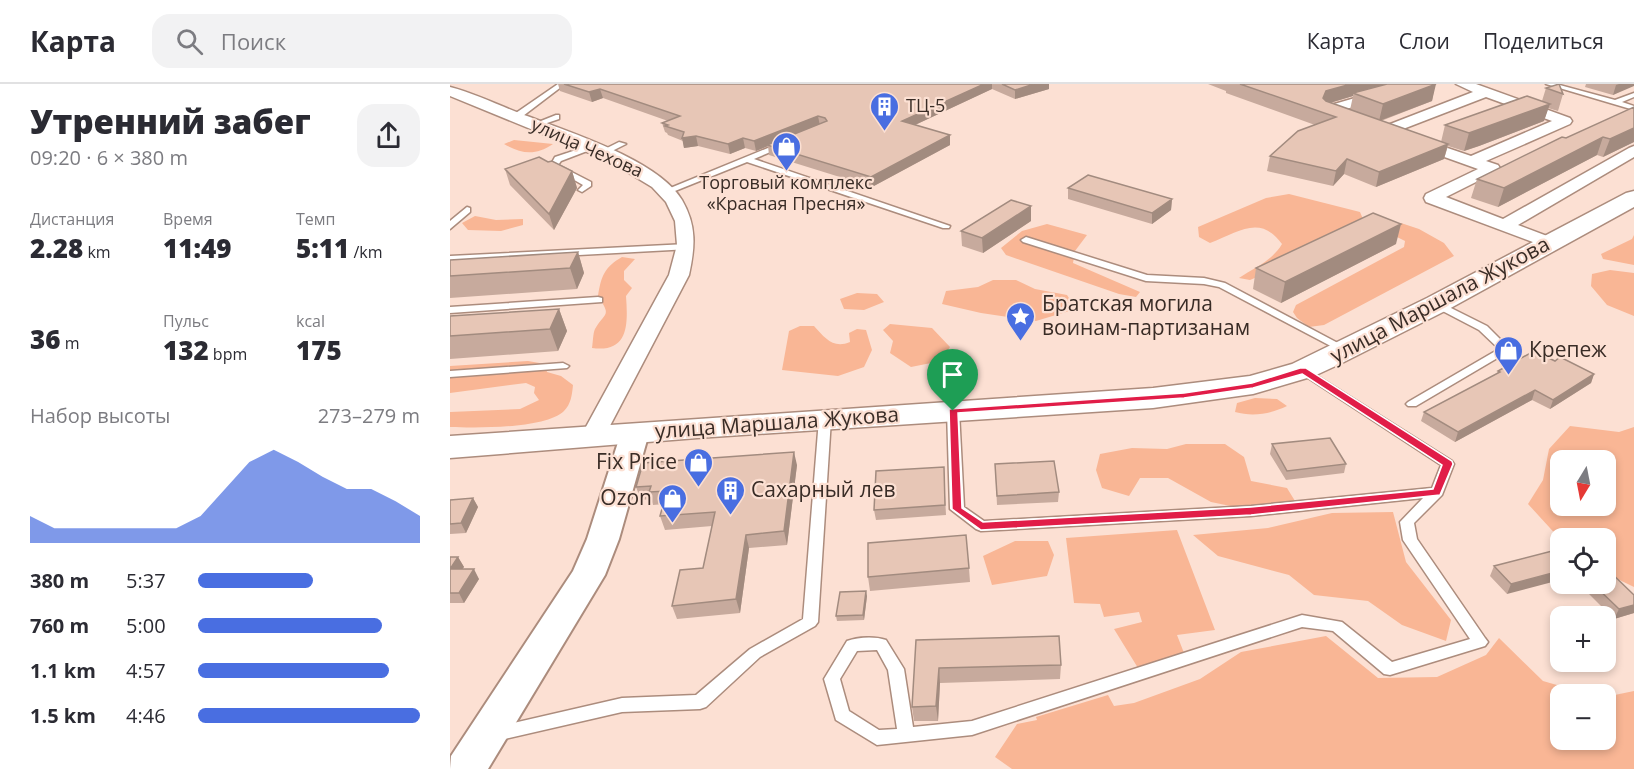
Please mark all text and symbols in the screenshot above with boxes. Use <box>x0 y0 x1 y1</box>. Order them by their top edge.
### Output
search box <box>152 14 572 68</box>
text: Карта <box>30 22 116 60</box>
icon: search <box>173 25 206 58</box>
text: Поиск <box>221 26 286 56</box>
text: Карта <box>1307 27 1366 55</box>
text: Слои <box>1399 27 1450 55</box>
text: Поделиться <box>1483 27 1604 55</box>
building icon: ТЦ-5 <box>869 90 901 132</box>
place label: ТЦ-5 <box>906 93 945 117</box>
text: Утренний забег <box>30 99 311 144</box>
button: share <box>357 104 420 167</box>
street label: улица Чехова <box>528 112 647 182</box>
shop icon: Торговый комплекс «Красная Пресня» <box>770 130 802 172</box>
text: 09:20 · 6 × 380 m <box>30 144 188 171</box>
place label: Торговый комплекс «Красная Пресня» <box>699 170 873 215</box>
text: Дистанция <box>30 208 114 230</box>
text: Время <box>163 208 213 230</box>
text: Темп <box>296 208 335 230</box>
street label: улица Маршала Жукова <box>1325 229 1554 369</box>
text: 2.28 <box>30 230 83 266</box>
text: 11:49 <box>163 230 231 266</box>
text: 5:11 <box>296 230 349 266</box>
text: km <box>83 241 111 263</box>
text: /km <box>349 241 382 263</box>
place label: Братская могила воинам-партизанам <box>1042 289 1250 341</box>
place icon: Братская могила воинам-партизанам <box>1005 300 1037 342</box>
text: Пульс <box>163 310 209 332</box>
text: kcal <box>296 310 325 332</box>
text: 36 <box>30 321 60 357</box>
text: m <box>60 332 79 354</box>
text: 132 <box>163 332 209 368</box>
text: 175 <box>296 332 342 368</box>
shop icon: Крепеж <box>1492 334 1524 376</box>
place label: Крепеж <box>1529 335 1607 363</box>
text: bpm <box>209 343 247 365</box>
pin <box>927 349 978 411</box>
icon: arrive <box>936 358 969 391</box>
street label: улица Маршала Жукова <box>654 400 900 444</box>
text: Набор высоты <box>30 402 170 429</box>
text: 273–279 m <box>318 402 420 429</box>
shop icon: Fix Price <box>682 446 714 488</box>
place label: Fix Price <box>596 447 677 475</box>
north arrow <box>1550 450 1616 516</box>
map controls <box>1550 450 1616 750</box>
building icon: Сахарный лев <box>714 474 746 516</box>
place label: Сахарный лев <box>751 475 896 503</box>
shop icon: Ozon <box>657 482 689 524</box>
place label: Ozon <box>600 483 652 511</box>
button: locate <box>1550 528 1616 594</box>
text: 380 m <box>30 567 89 594</box>
text: 5:37 <box>126 567 166 594</box>
button: + <box>1550 606 1616 672</box>
text: 760 m <box>30 612 89 639</box>
text: 5:00 <box>126 612 166 639</box>
text: 1.1 km <box>30 657 96 684</box>
text: 4:57 <box>126 657 166 684</box>
button: − <box>1550 684 1616 750</box>
text: 1.5 km <box>30 702 96 729</box>
text: 4:46 <box>126 702 166 729</box>

